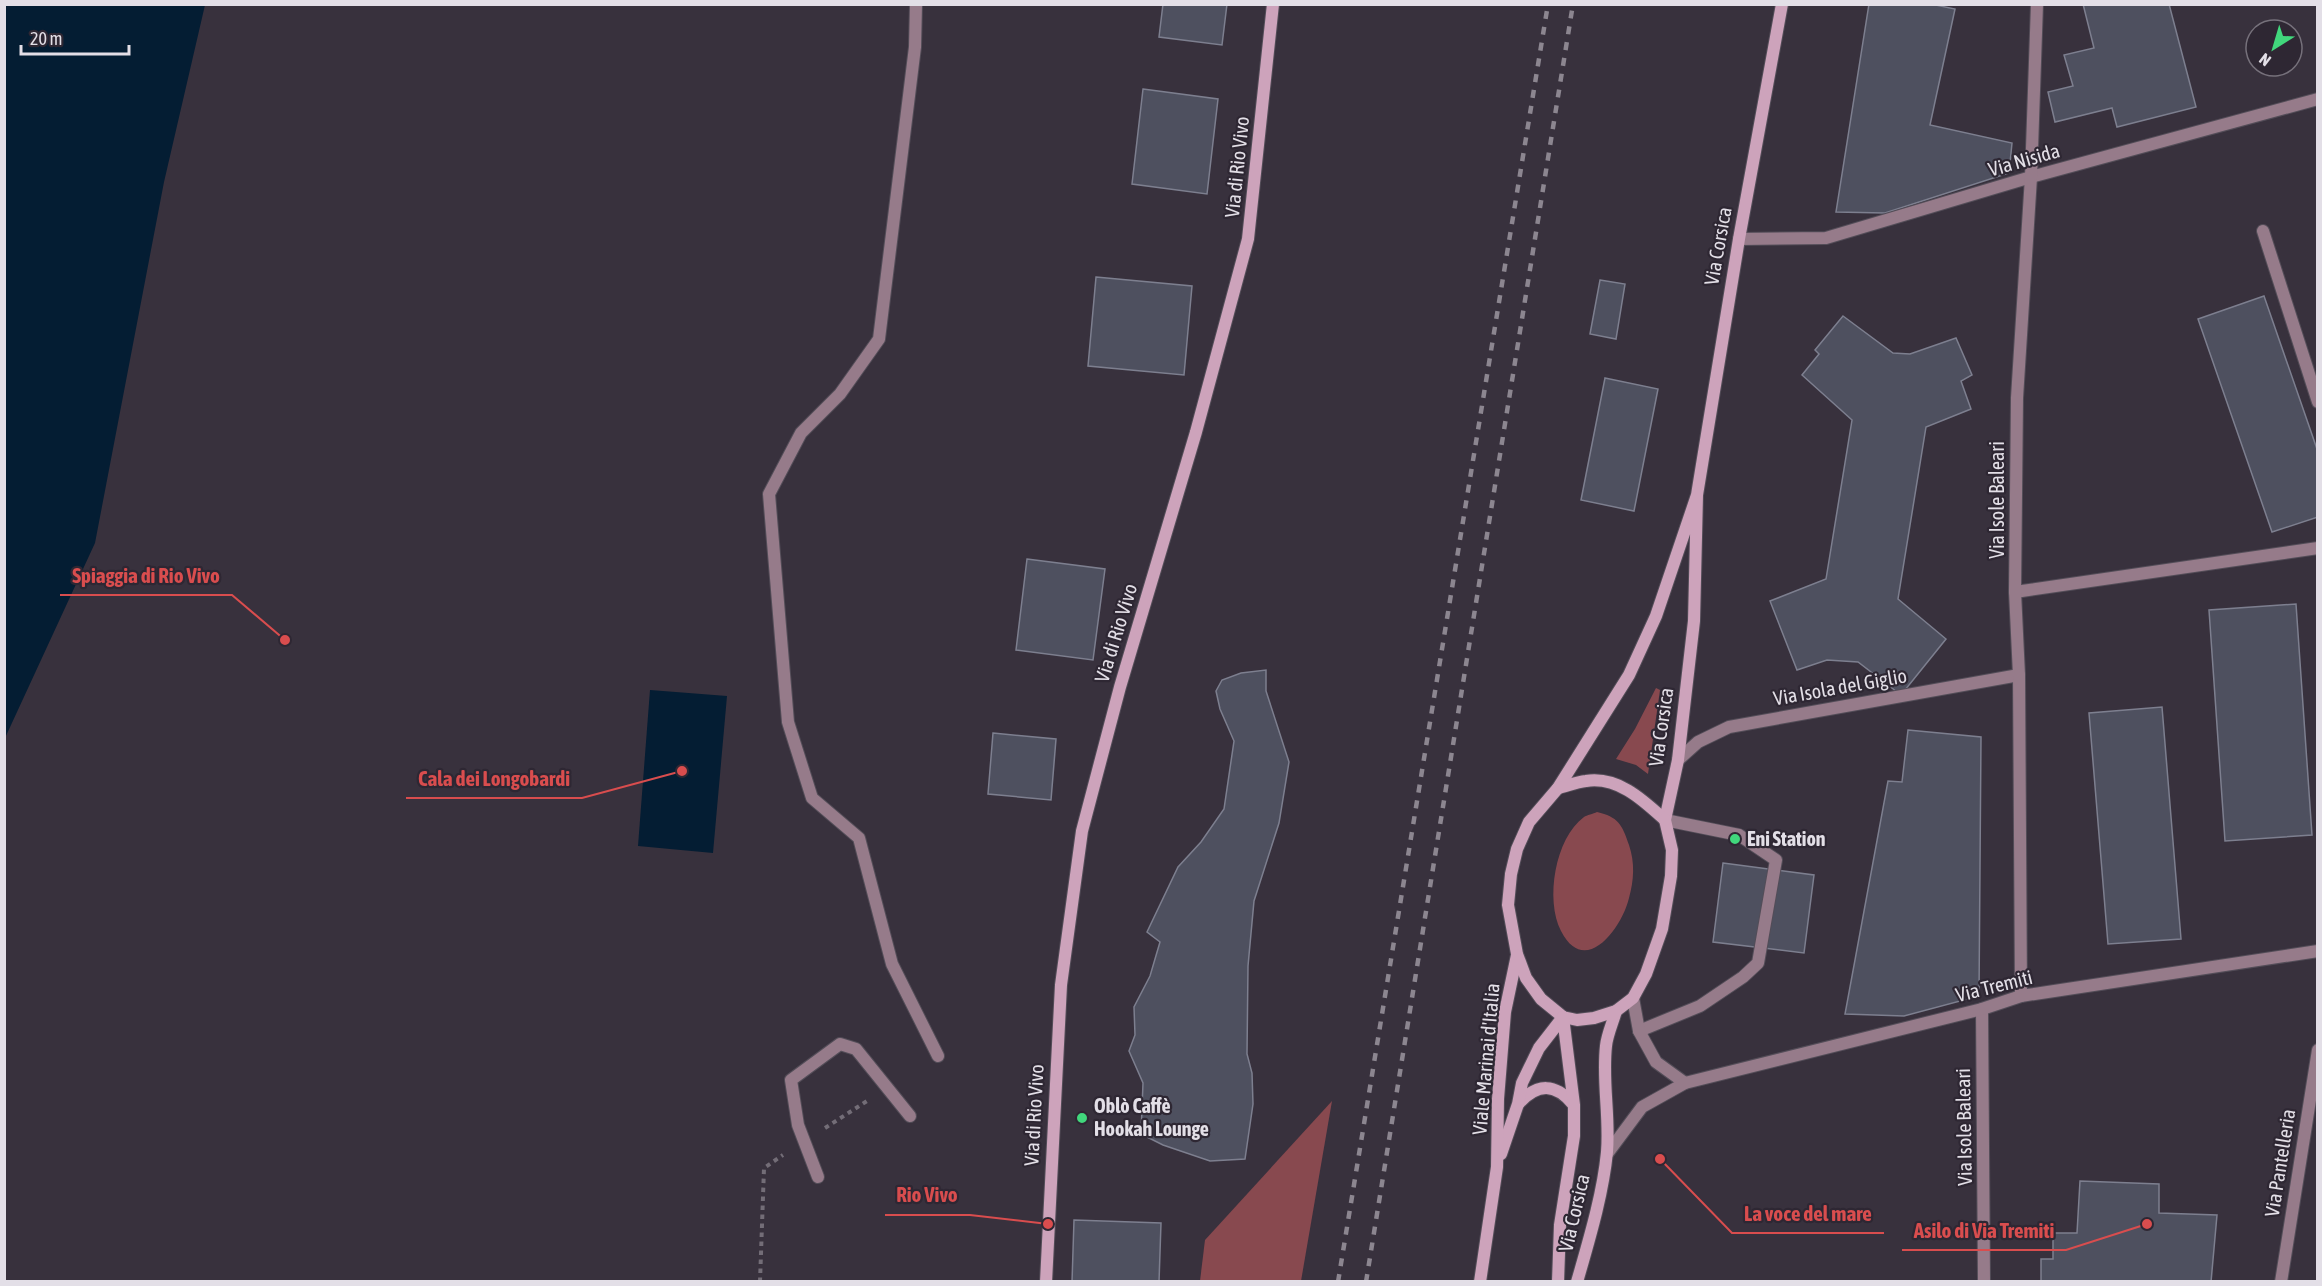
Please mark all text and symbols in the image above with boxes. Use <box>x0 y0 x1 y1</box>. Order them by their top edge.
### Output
scale bar <box>21 18 129 56</box>
north arrow <box>2244 18 2304 78</box>
text: 20 m <box>30 28 62 49</box>
text: N <box>2256 50 2274 70</box>
street label: Via di Rio Vivo <box>1220 115 1253 219</box>
street label: Via Nisida <box>1985 138 2062 181</box>
street label: Via Corsica <box>1699 205 1736 287</box>
street label: Via Isole Baleari <box>1985 441 2008 559</box>
callout: Spiaggia di Rio Vivo <box>60 556 232 595</box>
text: Spiaggia di Rio Vivo <box>72 563 220 587</box>
street label: Via di Rio Vivo <box>1090 581 1141 685</box>
street label: Via Isola del Giglio <box>1771 663 1908 710</box>
street label: Via Corsica <box>1644 686 1677 768</box>
callout: Cala dei Longobardi <box>406 759 582 798</box>
text: Cala dei Longobardi <box>418 766 570 790</box>
place label: Eni Station <box>1747 827 1825 850</box>
marker: Eni Station <box>1728 832 1742 846</box>
street label: Via Tremiti <box>1953 965 2035 1006</box>
street label: Viale Marinai d'Italia <box>1467 982 1504 1136</box>
street label: Via di Rio Vivo <box>1019 1064 1048 1166</box>
street label: Via Isole Baleari <box>1951 1068 1976 1186</box>
place label: Oblò Caffè Hookah Lounge <box>1094 1094 1209 1140</box>
street label: Via Pantelleria <box>2260 1107 2299 1218</box>
marker: Oblò Caffè Hookah Lounge <box>1075 1111 1089 1125</box>
street label: Via Corsica <box>1553 1172 1594 1254</box>
callout: Rio Vivo <box>885 1176 970 1215</box>
text: Rio Vivo <box>896 1182 958 1206</box>
callout: La voce del mare <box>1732 1194 1884 1233</box>
text: La voce del mare <box>1744 1201 1872 1225</box>
callout: Asilo di Via Tremiti <box>1902 1211 2066 1250</box>
text: Asilo di Via Tremiti <box>1913 1218 2054 1242</box>

